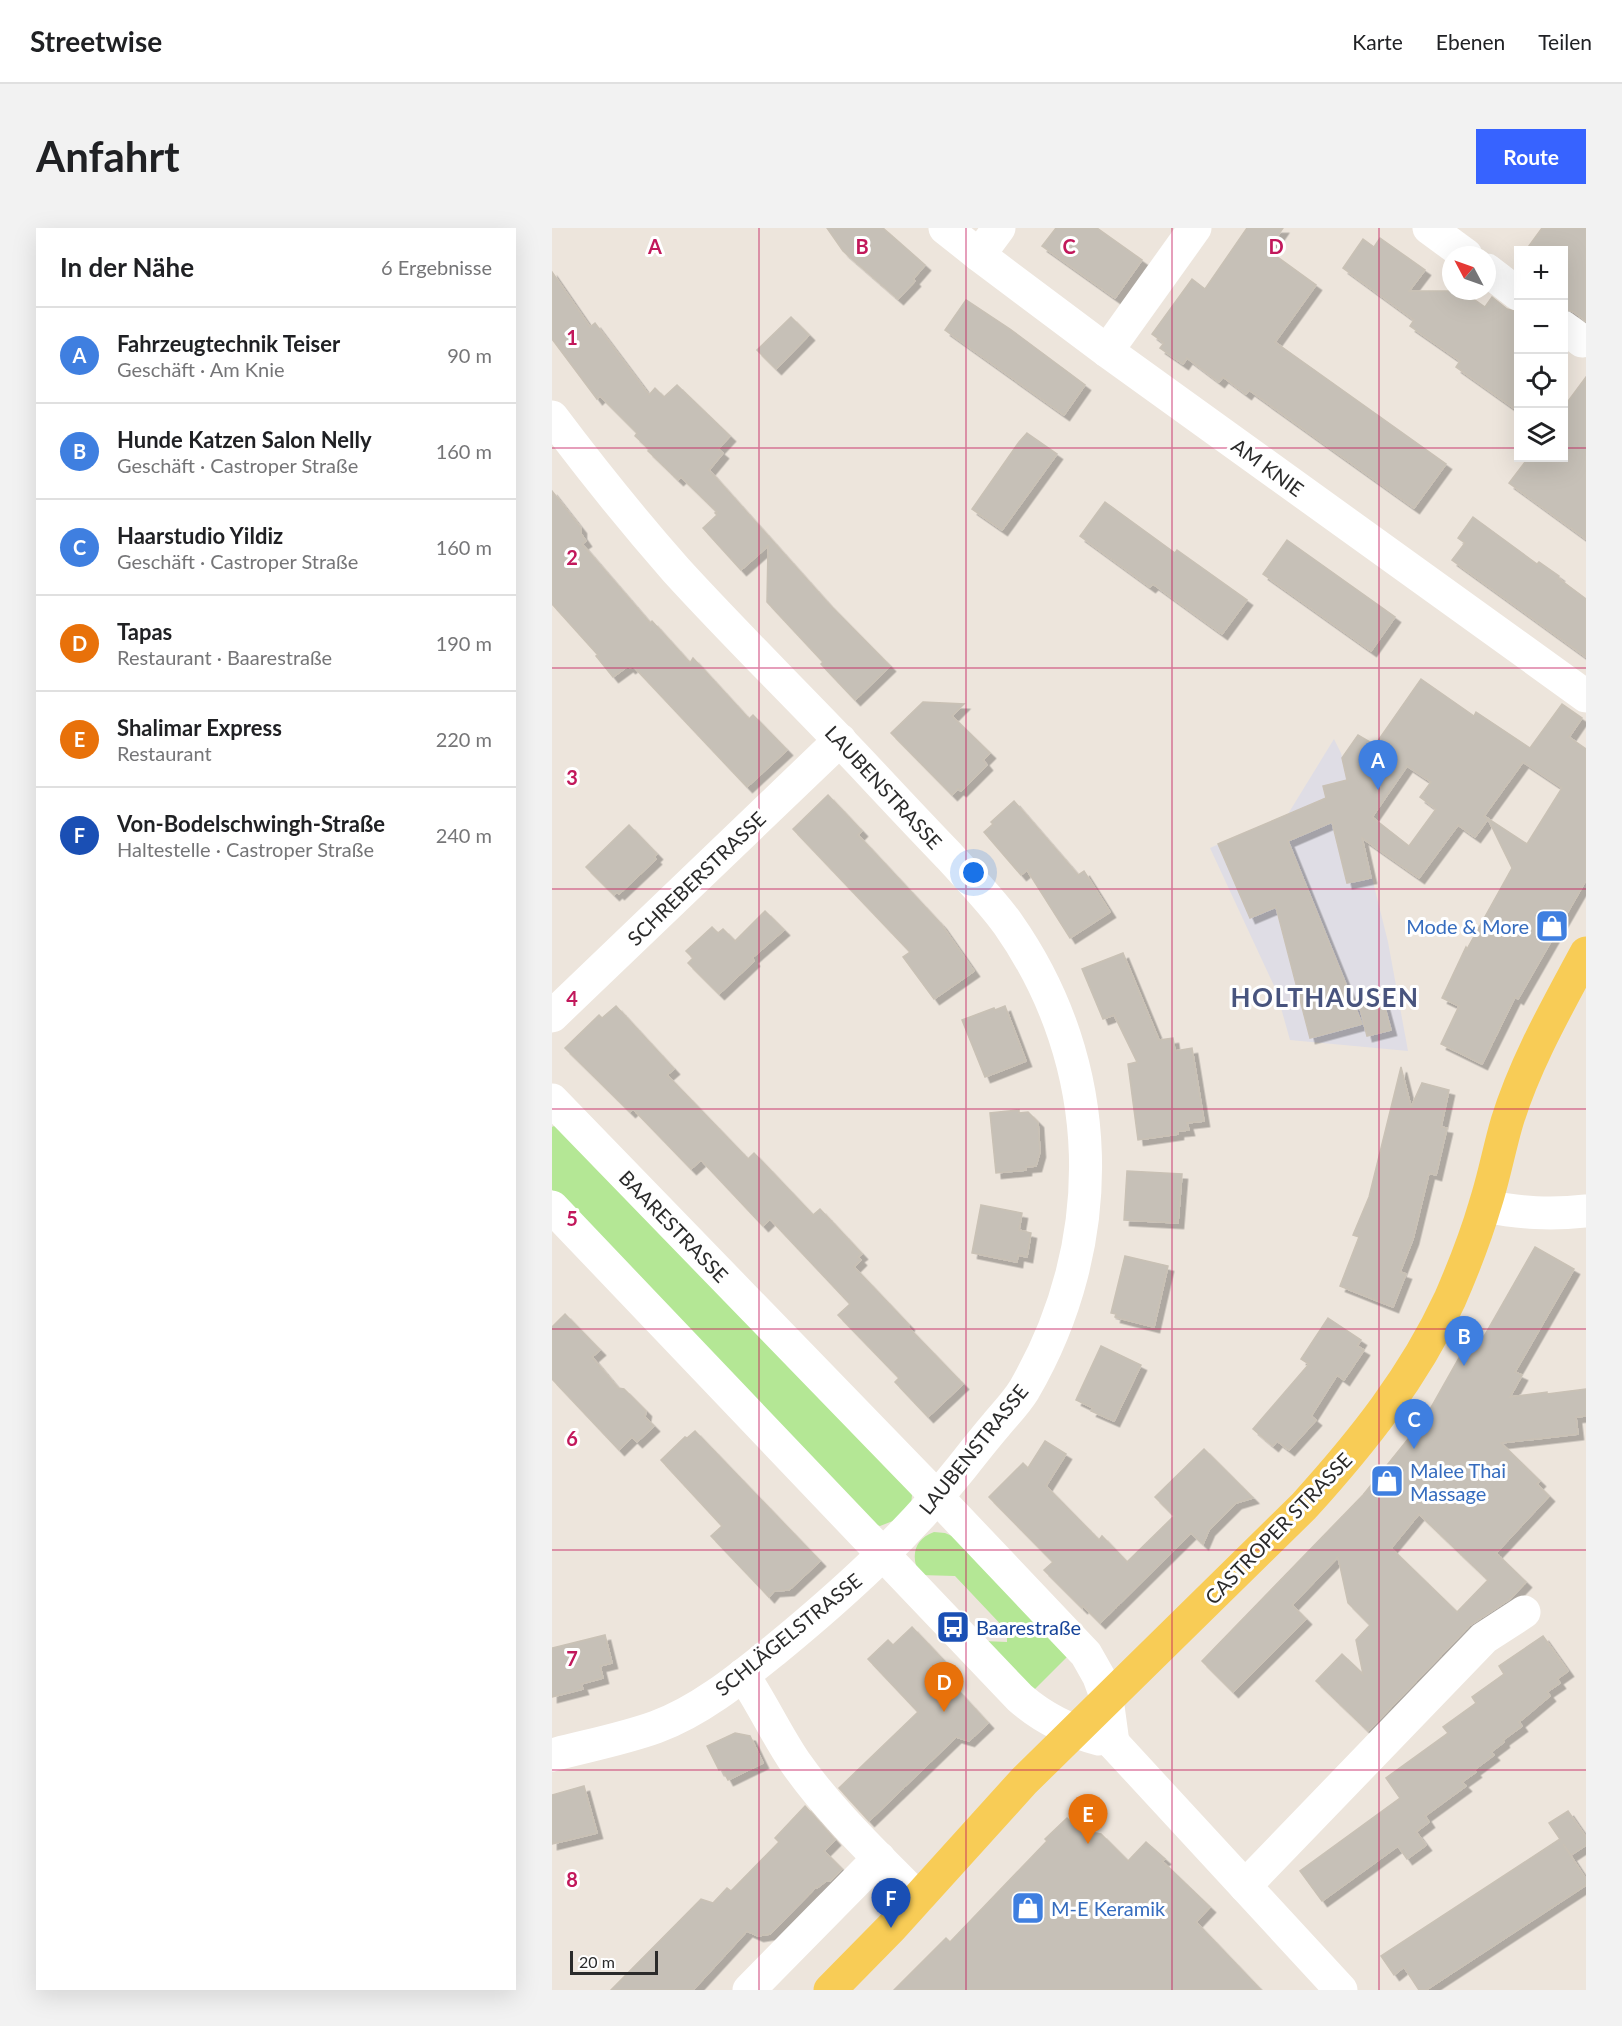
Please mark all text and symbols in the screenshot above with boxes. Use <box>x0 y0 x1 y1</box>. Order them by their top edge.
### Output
text: Streetwise <box>30 24 162 58</box>
text: Karte <box>1352 29 1403 54</box>
text: Ebenen <box>1436 29 1505 54</box>
text: Teilen <box>1538 29 1592 54</box>
button: Route <box>1476 129 1586 184</box>
text: Anfahrt <box>36 131 180 181</box>
text: A <box>647 234 662 258</box>
text: B <box>855 234 869 258</box>
text: C <box>1062 234 1076 258</box>
text: D <box>1268 234 1284 258</box>
north arrow <box>1442 246 1496 300</box>
map controls <box>1514 246 1568 462</box>
button: + <box>1514 246 1568 300</box>
text: In der Nähe <box>60 251 194 283</box>
text: 6 Ergebnisse <box>381 255 492 279</box>
button: − <box>1514 300 1568 354</box>
text: 1 <box>566 325 578 349</box>
text: Fahrzeugtechnik Teiser <box>117 330 340 357</box>
text: A <box>73 343 86 367</box>
text: 90 m <box>447 343 492 367</box>
button: locate <box>1514 354 1568 408</box>
text: Geschäft · Am Knie <box>117 357 285 381</box>
button: layers <box>1514 408 1568 462</box>
text: Hunde Katzen Salon Nelly <box>117 426 372 453</box>
street label: AM KNIE <box>1227 433 1309 501</box>
text: B <box>73 439 86 463</box>
text: 160 m <box>436 439 492 463</box>
text: Geschäft · Castroper Straße <box>117 453 358 477</box>
text: Haarstudio Yildiz <box>117 522 283 549</box>
text: C <box>73 535 86 559</box>
text: 160 m <box>436 535 492 559</box>
text: 2 <box>566 545 578 569</box>
text: Geschäft · Castroper Straße <box>117 549 358 573</box>
text: Tapas <box>117 618 172 645</box>
text: D <box>72 631 87 655</box>
text: 190 m <box>436 631 492 655</box>
text: Restaurant · Baarestraße <box>117 645 332 669</box>
text: Shalimar Express <box>117 714 282 741</box>
street label: LAUBENSTRASSE <box>821 720 947 854</box>
text: E <box>74 727 85 751</box>
text: 220 m <box>436 727 492 751</box>
pin: A <box>1358 740 1398 790</box>
text: Restaurant <box>117 741 212 765</box>
text: 3 <box>566 765 578 789</box>
street label: SCHREBERSTRASSE <box>622 806 770 950</box>
text: Von-Bodelschwingh-Straße <box>117 810 385 837</box>
text: F <box>74 823 85 847</box>
text: 240 m <box>436 823 492 847</box>
text: Haltestelle · Castroper Straße <box>117 837 374 861</box>
your location <box>959 858 988 887</box>
shop icon: Mode & More <box>1534 908 1570 944</box>
place label: Mode & More <box>1406 914 1529 938</box>
district label: HOLTHAUSEN <box>1231 981 1420 1013</box>
text: 4 <box>566 986 578 1010</box>
street label: BAARESTRASSE <box>615 1165 733 1287</box>
text: 5 <box>566 1206 578 1230</box>
pin: B <box>1444 1316 1484 1366</box>
street label: LAUBENSTRASSE <box>913 1379 1033 1519</box>
pin: C <box>1394 1400 1434 1449</box>
text: 6 <box>566 1426 578 1450</box>
street label: CASTROPER STRASSE <box>1200 1447 1356 1609</box>
place label: Malee Thai Massage <box>1410 1458 1506 1505</box>
shop icon: Malee Thai Massage <box>1369 1463 1405 1499</box>
street label: SCHLÄGELSTRASSE <box>710 1568 866 1700</box>
bus stop icon: Baarestraße <box>935 1609 971 1645</box>
place label: Baarestraße <box>976 1615 1081 1639</box>
text: 7 <box>566 1646 578 1670</box>
pin: D <box>924 1662 964 1712</box>
pin: E <box>1068 1794 1108 1844</box>
text: 8 <box>566 1867 578 1891</box>
pin: F <box>872 1878 910 1928</box>
shop icon: M-E Keramik <box>1010 1890 1046 1926</box>
place label: M-E Keramik <box>1051 1896 1166 1920</box>
scale bar <box>570 1948 658 1976</box>
text: 20 m <box>579 1952 615 1971</box>

